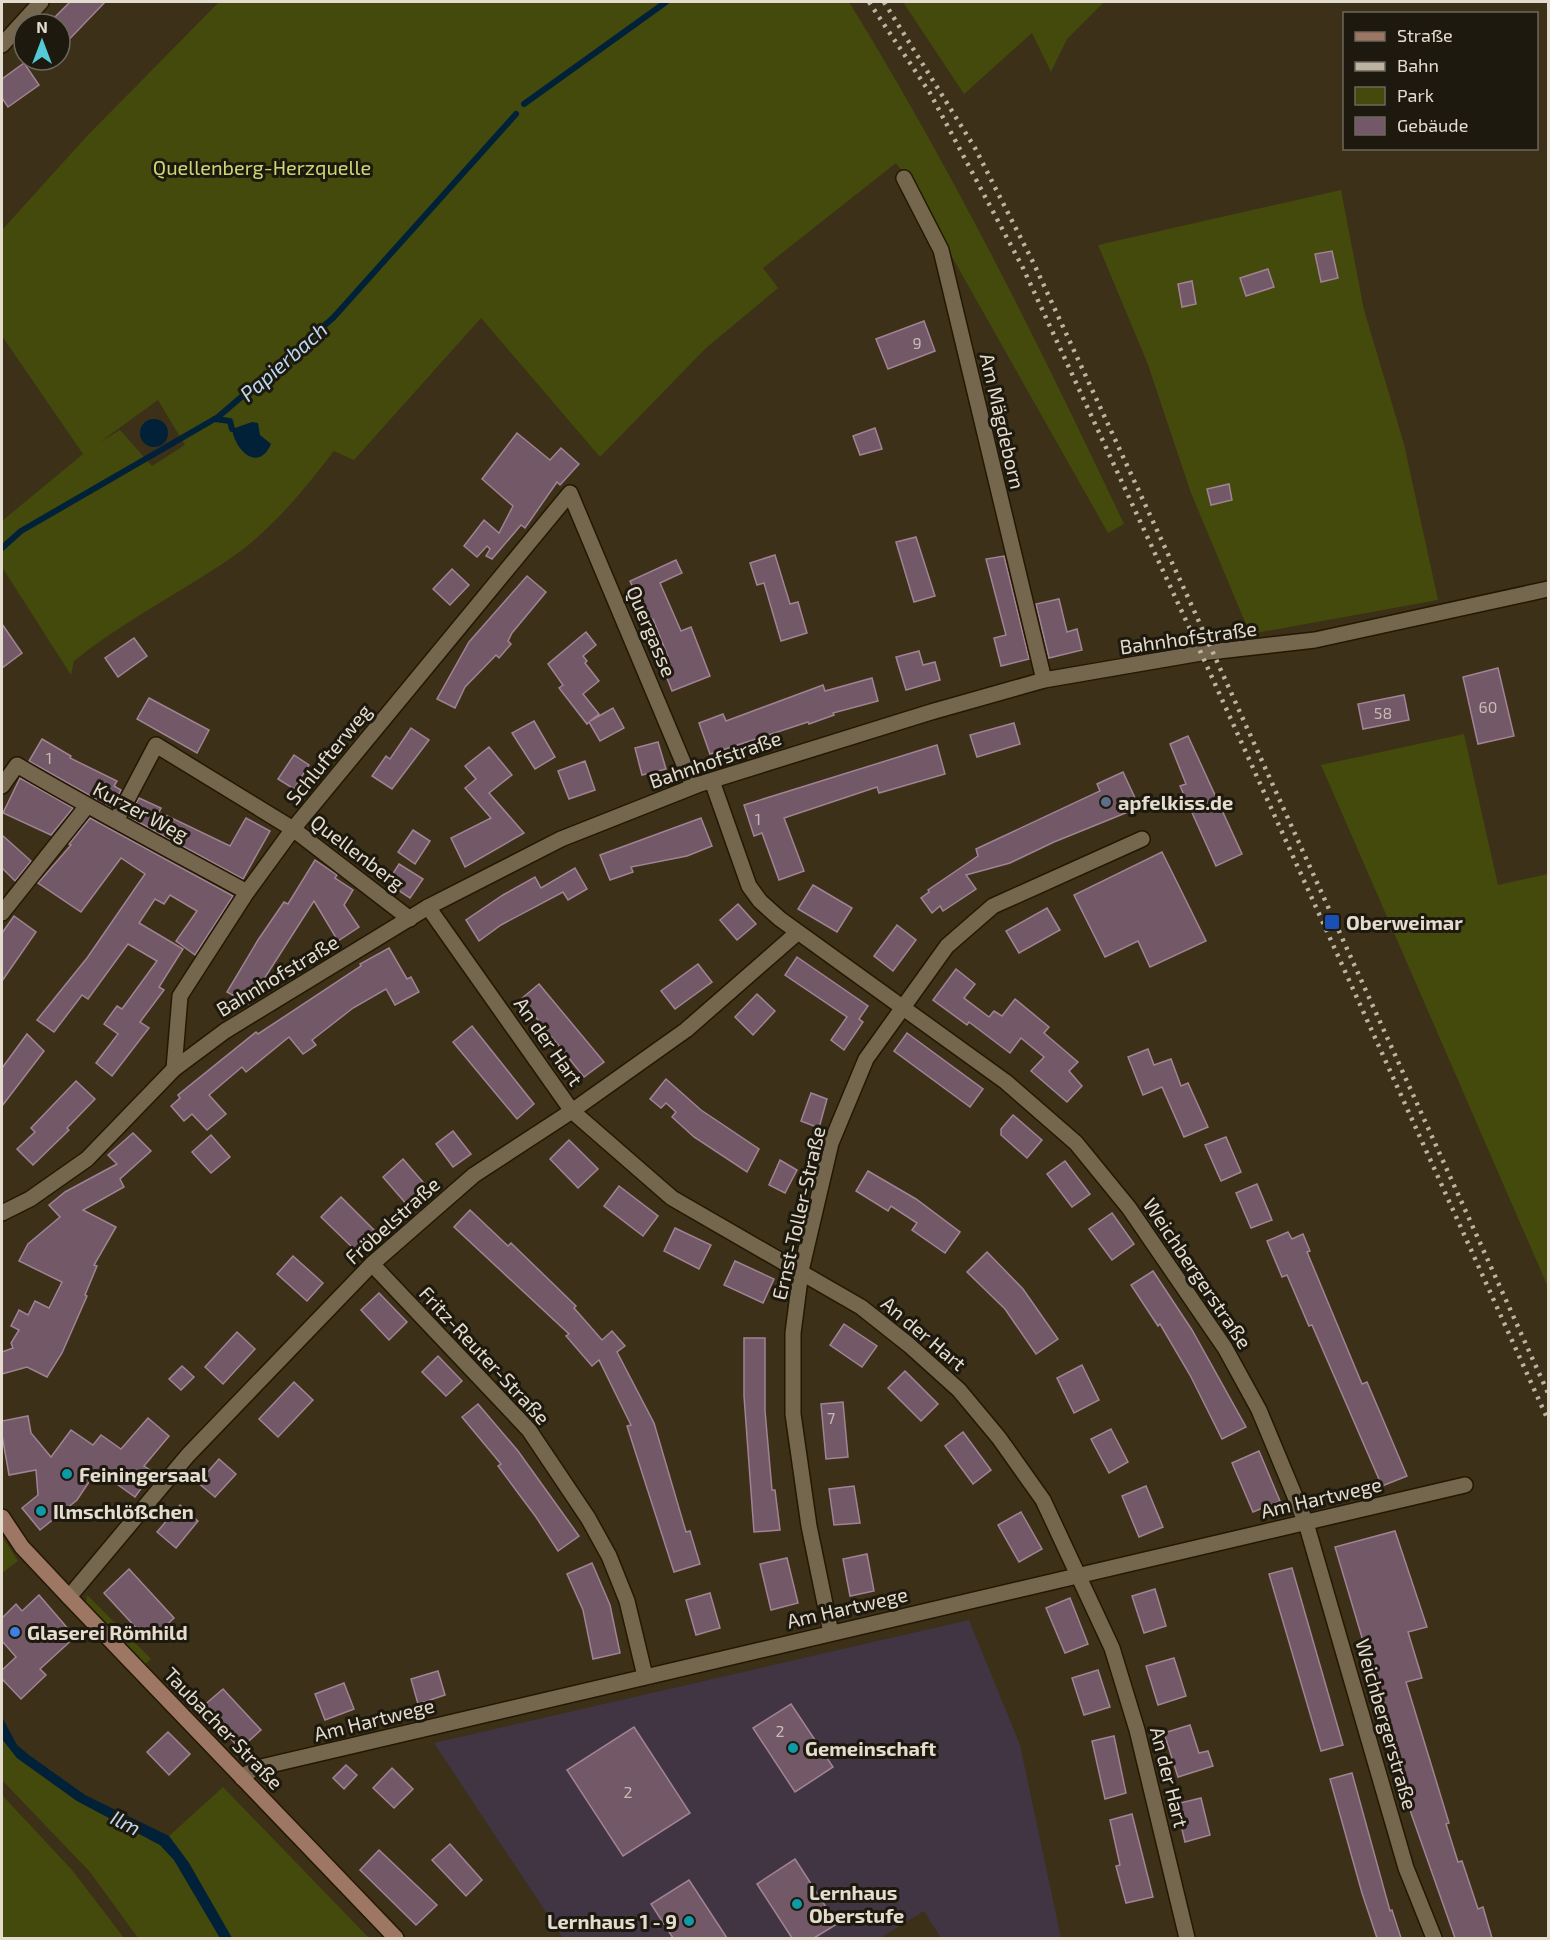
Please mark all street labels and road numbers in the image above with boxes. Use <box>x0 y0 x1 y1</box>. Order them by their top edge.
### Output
street label: Am Mägdeborn <box>976 351 1030 491</box>
street label: Quergasse <box>622 582 682 680</box>
street label: Bahnhofstraße <box>1118 615 1258 659</box>
street label: Schlufterweg <box>280 699 376 809</box>
street label: Bahnhofstraße <box>646 725 784 793</box>
street label: Kurzer Weg <box>89 776 193 846</box>
street label: Quellenberg <box>306 809 410 895</box>
street label: Bahnhofstraße <box>212 929 342 1021</box>
street label: An der Hart <box>510 992 589 1090</box>
street label: Ernst-Toller-Straße <box>766 1124 830 1302</box>
street label: Fröbelstraße <box>340 1171 444 1269</box>
street label: Weichbergerstraße <box>1139 1193 1257 1353</box>
street label: Fritz-Reuter-Straße <box>415 1281 555 1429</box>
street label: An der Hart <box>877 1291 971 1375</box>
street label: Am Hartwege <box>1258 1471 1384 1523</box>
street label: Am Hartwege <box>784 1581 910 1633</box>
street label: Weichbergerstraße <box>1351 1636 1423 1812</box>
street label: Taubacher Straße <box>160 1662 288 1794</box>
street label: Am Hartwege <box>311 1692 437 1746</box>
street label: An der Hart <box>1146 1724 1194 1830</box>

